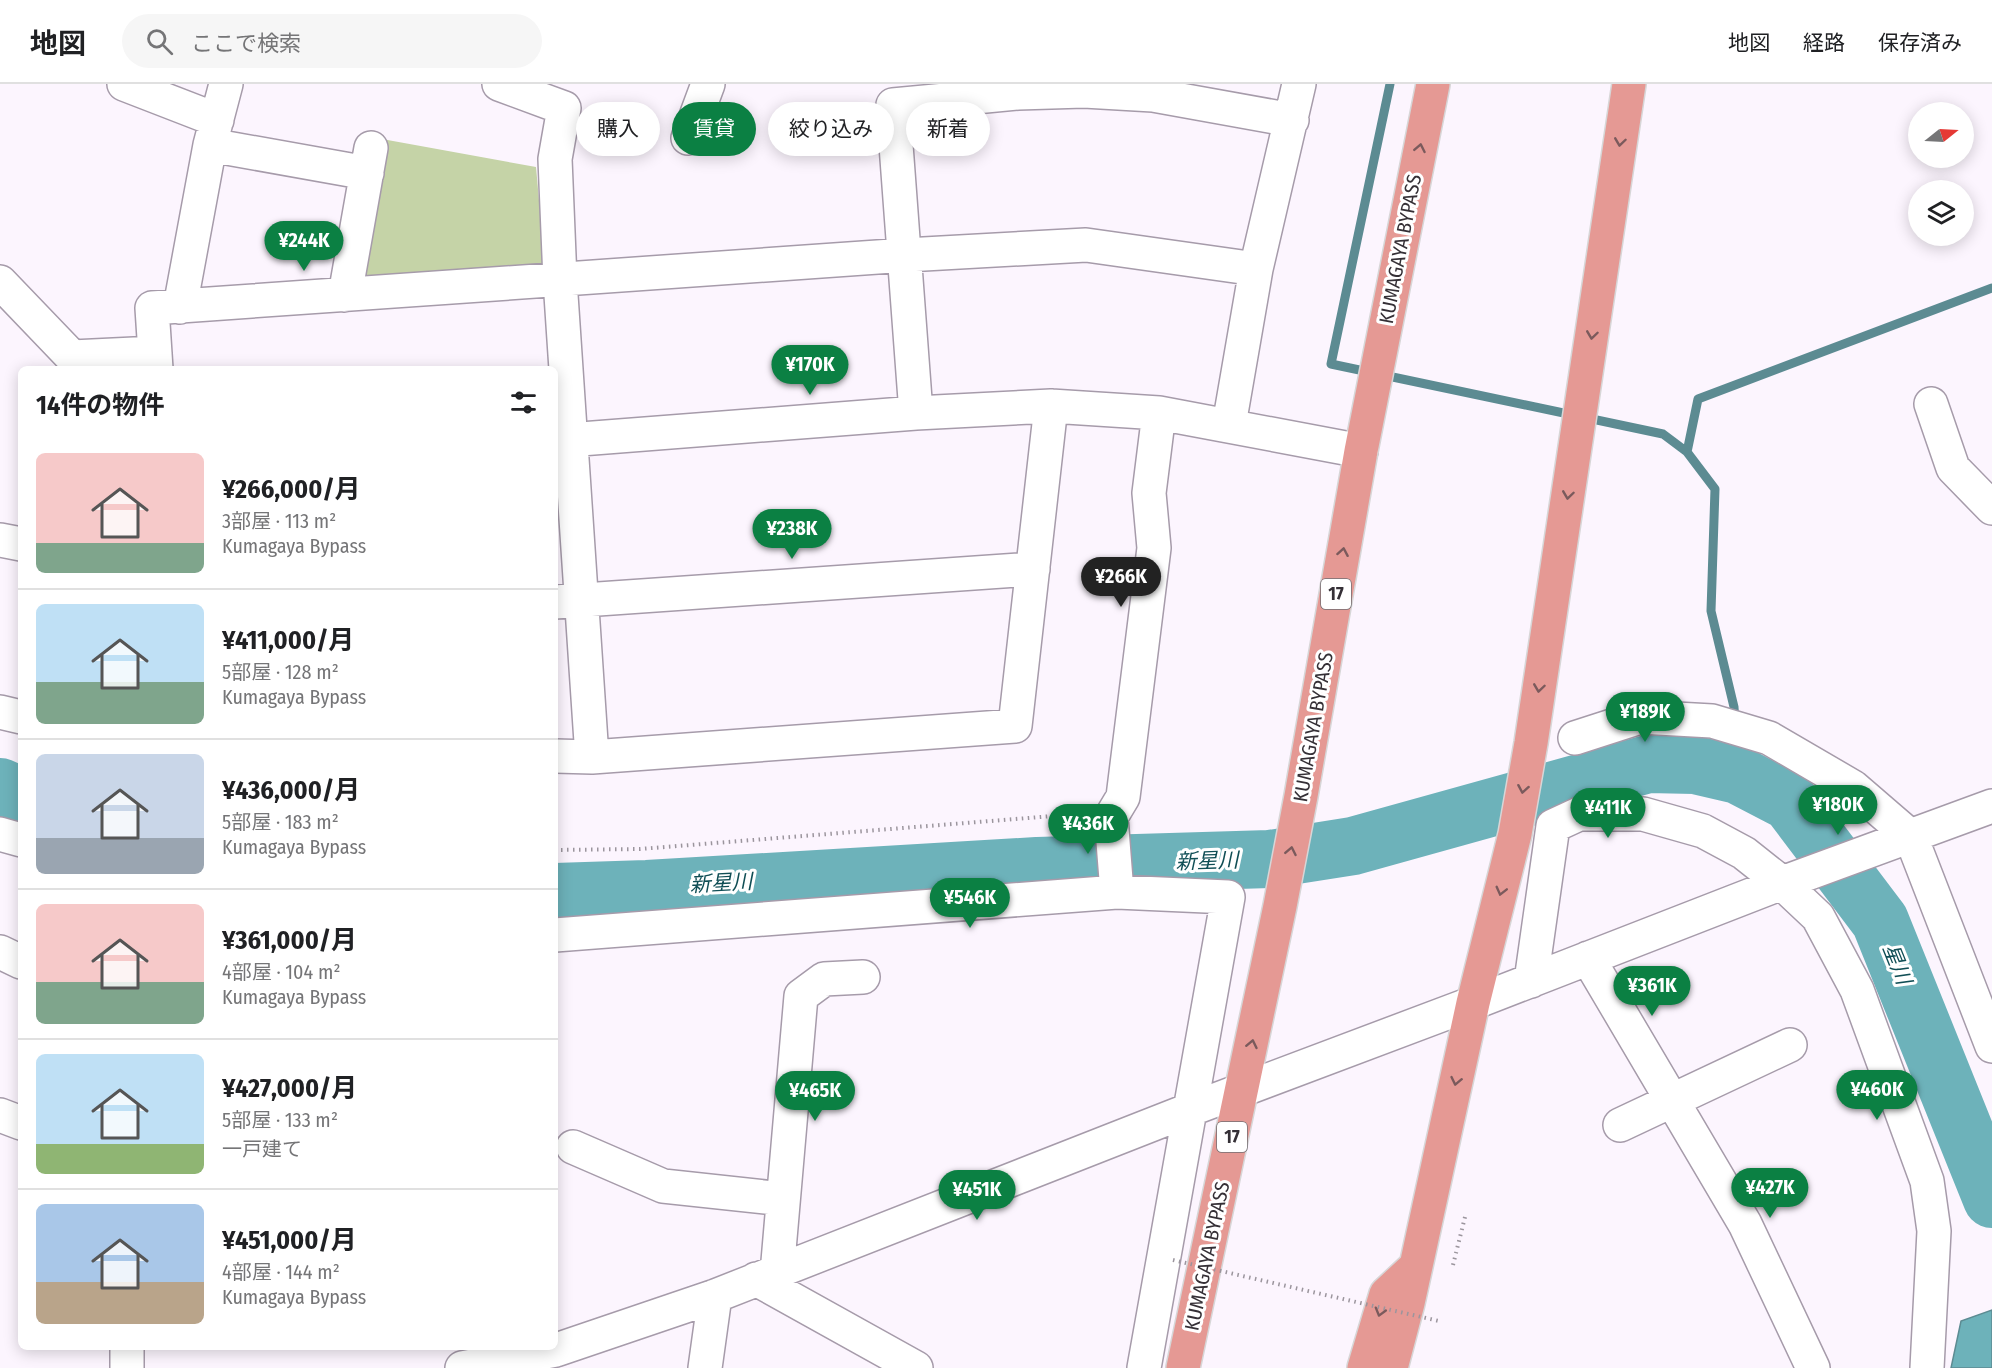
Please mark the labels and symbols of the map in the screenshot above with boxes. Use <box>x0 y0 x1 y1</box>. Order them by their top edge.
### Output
north arrow <box>1908 102 1974 168</box>
one-way arrow <box>1615 137 1627 146</box>
one-way arrow <box>1413 143 1426 153</box>
street label: KUMAGAYA BYPASS <box>1374 172 1426 326</box>
pin: ¥244K <box>262 221 346 272</box>
one-way arrow <box>1586 330 1598 339</box>
pin: ¥170K <box>768 345 852 396</box>
one-way arrow <box>1562 490 1574 499</box>
pin: ¥238K <box>750 509 834 560</box>
one-way arrow <box>1337 547 1349 557</box>
pin: ¥266K <box>1079 557 1163 608</box>
road number: 17 <box>1321 579 1351 609</box>
street label: KUMAGAYA BYPASS <box>1288 650 1338 804</box>
one-way arrow <box>1534 683 1546 692</box>
pin: ¥189K <box>1603 692 1687 743</box>
one-way arrow <box>1517 783 1530 793</box>
pin: ¥180K <box>1796 785 1880 836</box>
pin: ¥411K <box>1566 788 1650 839</box>
pin: ¥436K <box>1046 804 1130 855</box>
one-way arrow <box>1284 846 1297 856</box>
water label: 新星川 <box>1175 847 1241 875</box>
water label: 新星川 <box>689 868 755 898</box>
pin: ¥546K <box>928 878 1012 929</box>
one-way arrow <box>1495 886 1508 896</box>
water label: 星川 <box>1877 940 1918 990</box>
pin: ¥361K <box>1610 966 1694 1017</box>
one-way arrow <box>1244 1039 1257 1049</box>
pin: ¥460K <box>1835 1070 1919 1121</box>
pin: ¥465K <box>773 1071 857 1122</box>
one-way arrow <box>1450 1076 1463 1086</box>
road number: 17 <box>1217 1122 1247 1152</box>
pin: ¥427K <box>1728 1168 1812 1219</box>
pin: ¥451K <box>935 1170 1019 1221</box>
street label: KUMAGAYA BYPASS <box>1179 1179 1235 1333</box>
one-way arrow <box>1375 1306 1387 1317</box>

